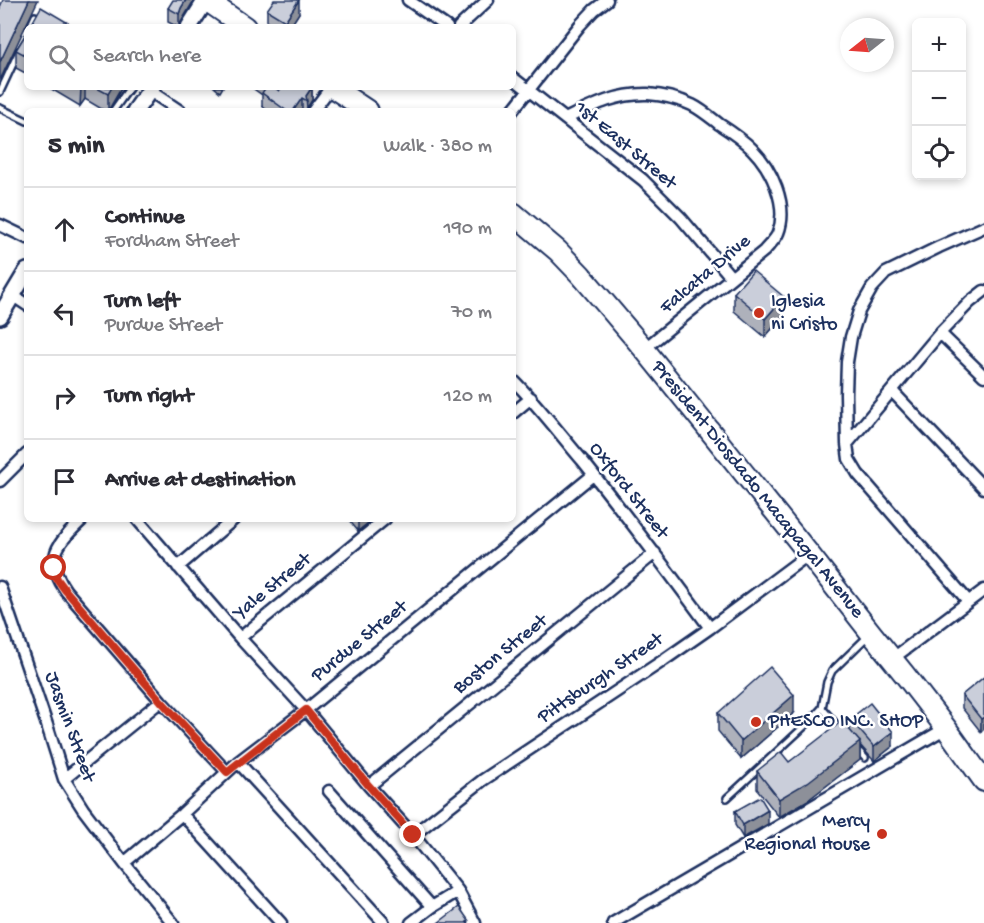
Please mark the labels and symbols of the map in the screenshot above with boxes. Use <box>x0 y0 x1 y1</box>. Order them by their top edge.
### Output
north arrow <box>840 18 894 72</box>
street label: 1st East Street <box>569 96 682 196</box>
street label: Falcata Drive <box>655 230 757 320</box>
place label: Iglesia ni Cristo <box>771 291 838 337</box>
marker: Iglesia ni Cristo <box>752 306 766 320</box>
street label: President Diosdado Macapagal Avenue <box>645 356 869 624</box>
street label: Oxford Street <box>583 438 674 545</box>
street label: Yale Street <box>228 548 318 627</box>
route start <box>40 554 66 580</box>
street label: Purdue Street <box>307 595 414 688</box>
street label: Boston Street <box>449 609 554 700</box>
street label: Pittsburgh Street <box>533 628 670 730</box>
street label: Jasmin Street <box>38 669 100 787</box>
place label: PHESCO INC. SHOP <box>767 711 924 734</box>
marker: PHESCO INC. SHOP <box>749 715 763 729</box>
place label: Mercy Regional House <box>744 811 871 857</box>
route end <box>399 821 425 847</box>
marker: Mercy Regional House <box>875 827 889 841</box>

